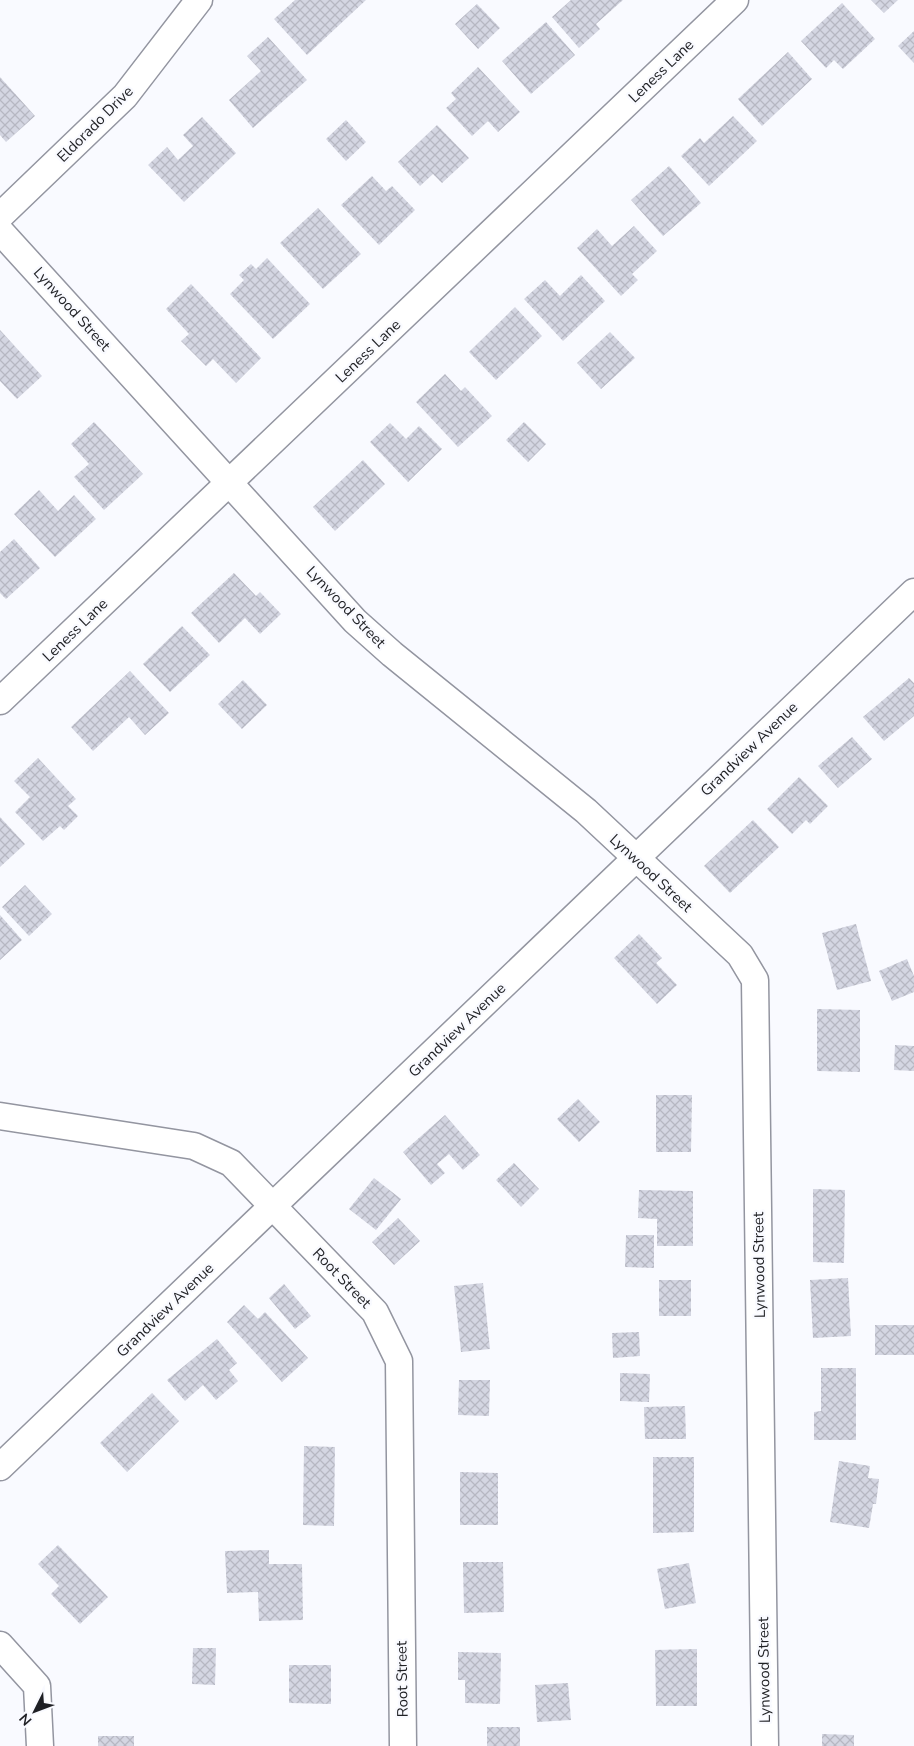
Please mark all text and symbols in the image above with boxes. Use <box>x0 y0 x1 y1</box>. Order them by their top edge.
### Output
street label: Leness Lane <box>624 35 698 107</box>
street label: Eldorado Drive <box>53 82 137 166</box>
street label: Lynwood Street <box>29 263 116 356</box>
street label: Leness Lane <box>331 315 405 387</box>
street label: Lynwood Street <box>302 562 391 653</box>
street label: Leness Lane <box>38 594 112 666</box>
street label: Grandview Avenue <box>696 697 802 801</box>
street label: Lynwood Street <box>605 829 697 917</box>
street label: Grandview Avenue <box>404 978 510 1082</box>
street label: Lynwood Street <box>748 1211 770 1318</box>
street label: Root Street <box>308 1244 376 1313</box>
street label: Grandview Avenue <box>112 1258 218 1362</box>
street label: Lynwood Street <box>753 1616 775 1723</box>
street label: Root Street <box>391 1640 413 1717</box>
north arrow <box>10 1686 60 1736</box>
text: N <box>15 1709 36 1730</box>

